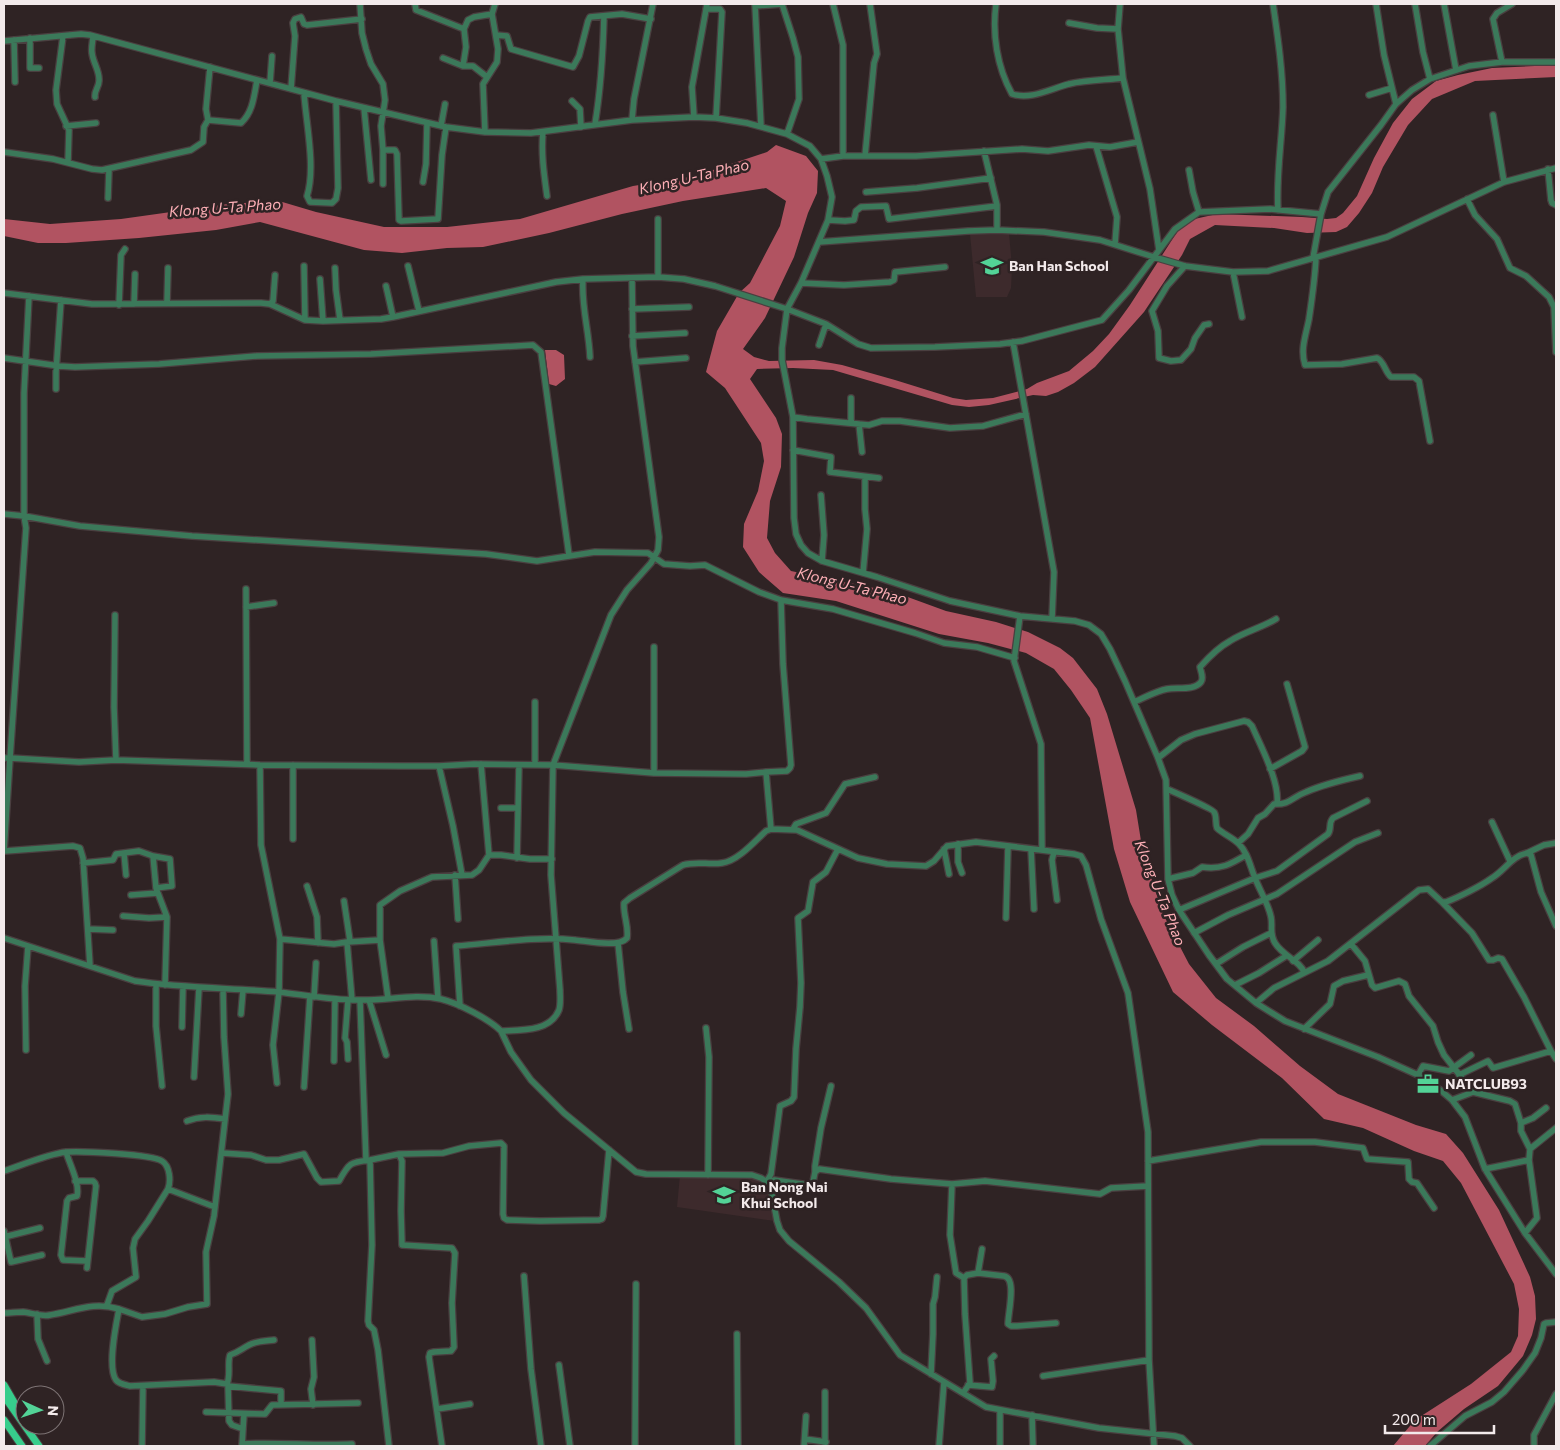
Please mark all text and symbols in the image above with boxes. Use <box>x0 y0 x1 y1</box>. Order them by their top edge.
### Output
water label: Klong U-Ta Phao <box>637 155 751 197</box>
water label: Klong U-Ta Phao <box>168 194 282 220</box>
school or university icon: Ban Han School <box>979 253 1005 279</box>
place label: Ban Han School <box>1009 257 1109 274</box>
water label: Klong U-Ta Phao <box>795 563 909 607</box>
water label: Klong U-Ta Phao <box>1132 837 1190 948</box>
office icon: NATCLUB93 <box>1415 1071 1441 1097</box>
place label: NATCLUB93 <box>1445 1075 1527 1092</box>
place label: Ban Nong Nai Khui School <box>741 1178 828 1211</box>
school or university icon: Ban Nong Nai Khui School <box>711 1182 737 1208</box>
north arrow <box>15 1385 65 1435</box>
scale bar <box>1385 1402 1494 1434</box>
text: N <box>45 1405 62 1416</box>
text: 200 m <box>1392 1410 1436 1428</box>

